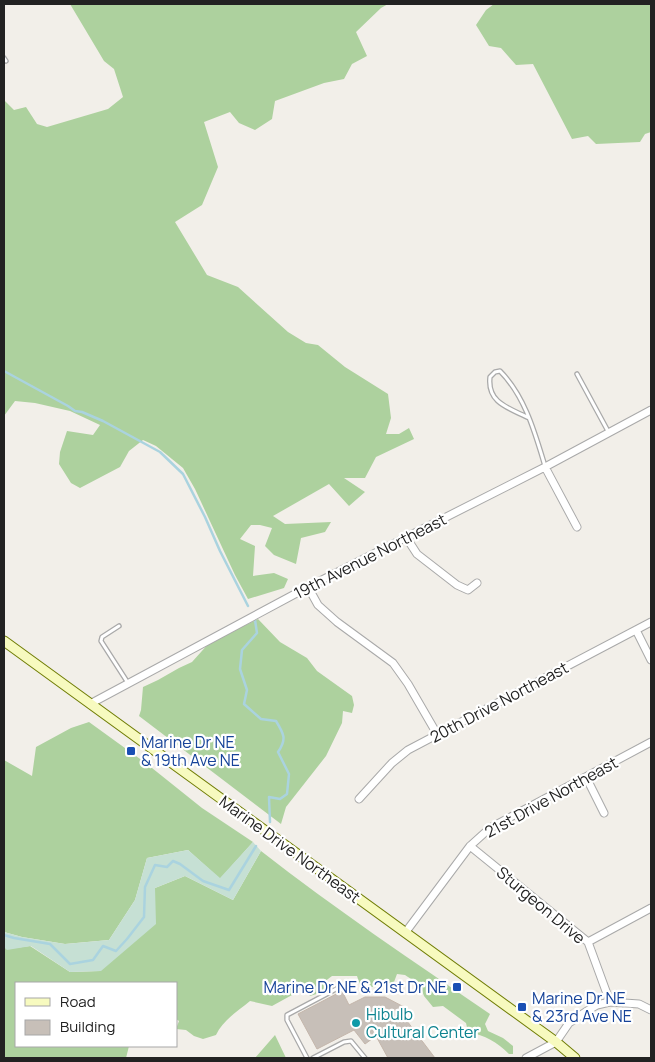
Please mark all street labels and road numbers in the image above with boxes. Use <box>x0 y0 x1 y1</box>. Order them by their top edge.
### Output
street label: 19th Avenue Northeast <box>290 508 450 604</box>
street label: 20th Drive Northeast <box>426 656 572 748</box>
street label: 21st Drive Northeast <box>481 751 621 843</box>
street label: Marine Drive Northeast <box>215 790 365 908</box>
street label: Sturgeon Drive <box>492 861 590 949</box>

